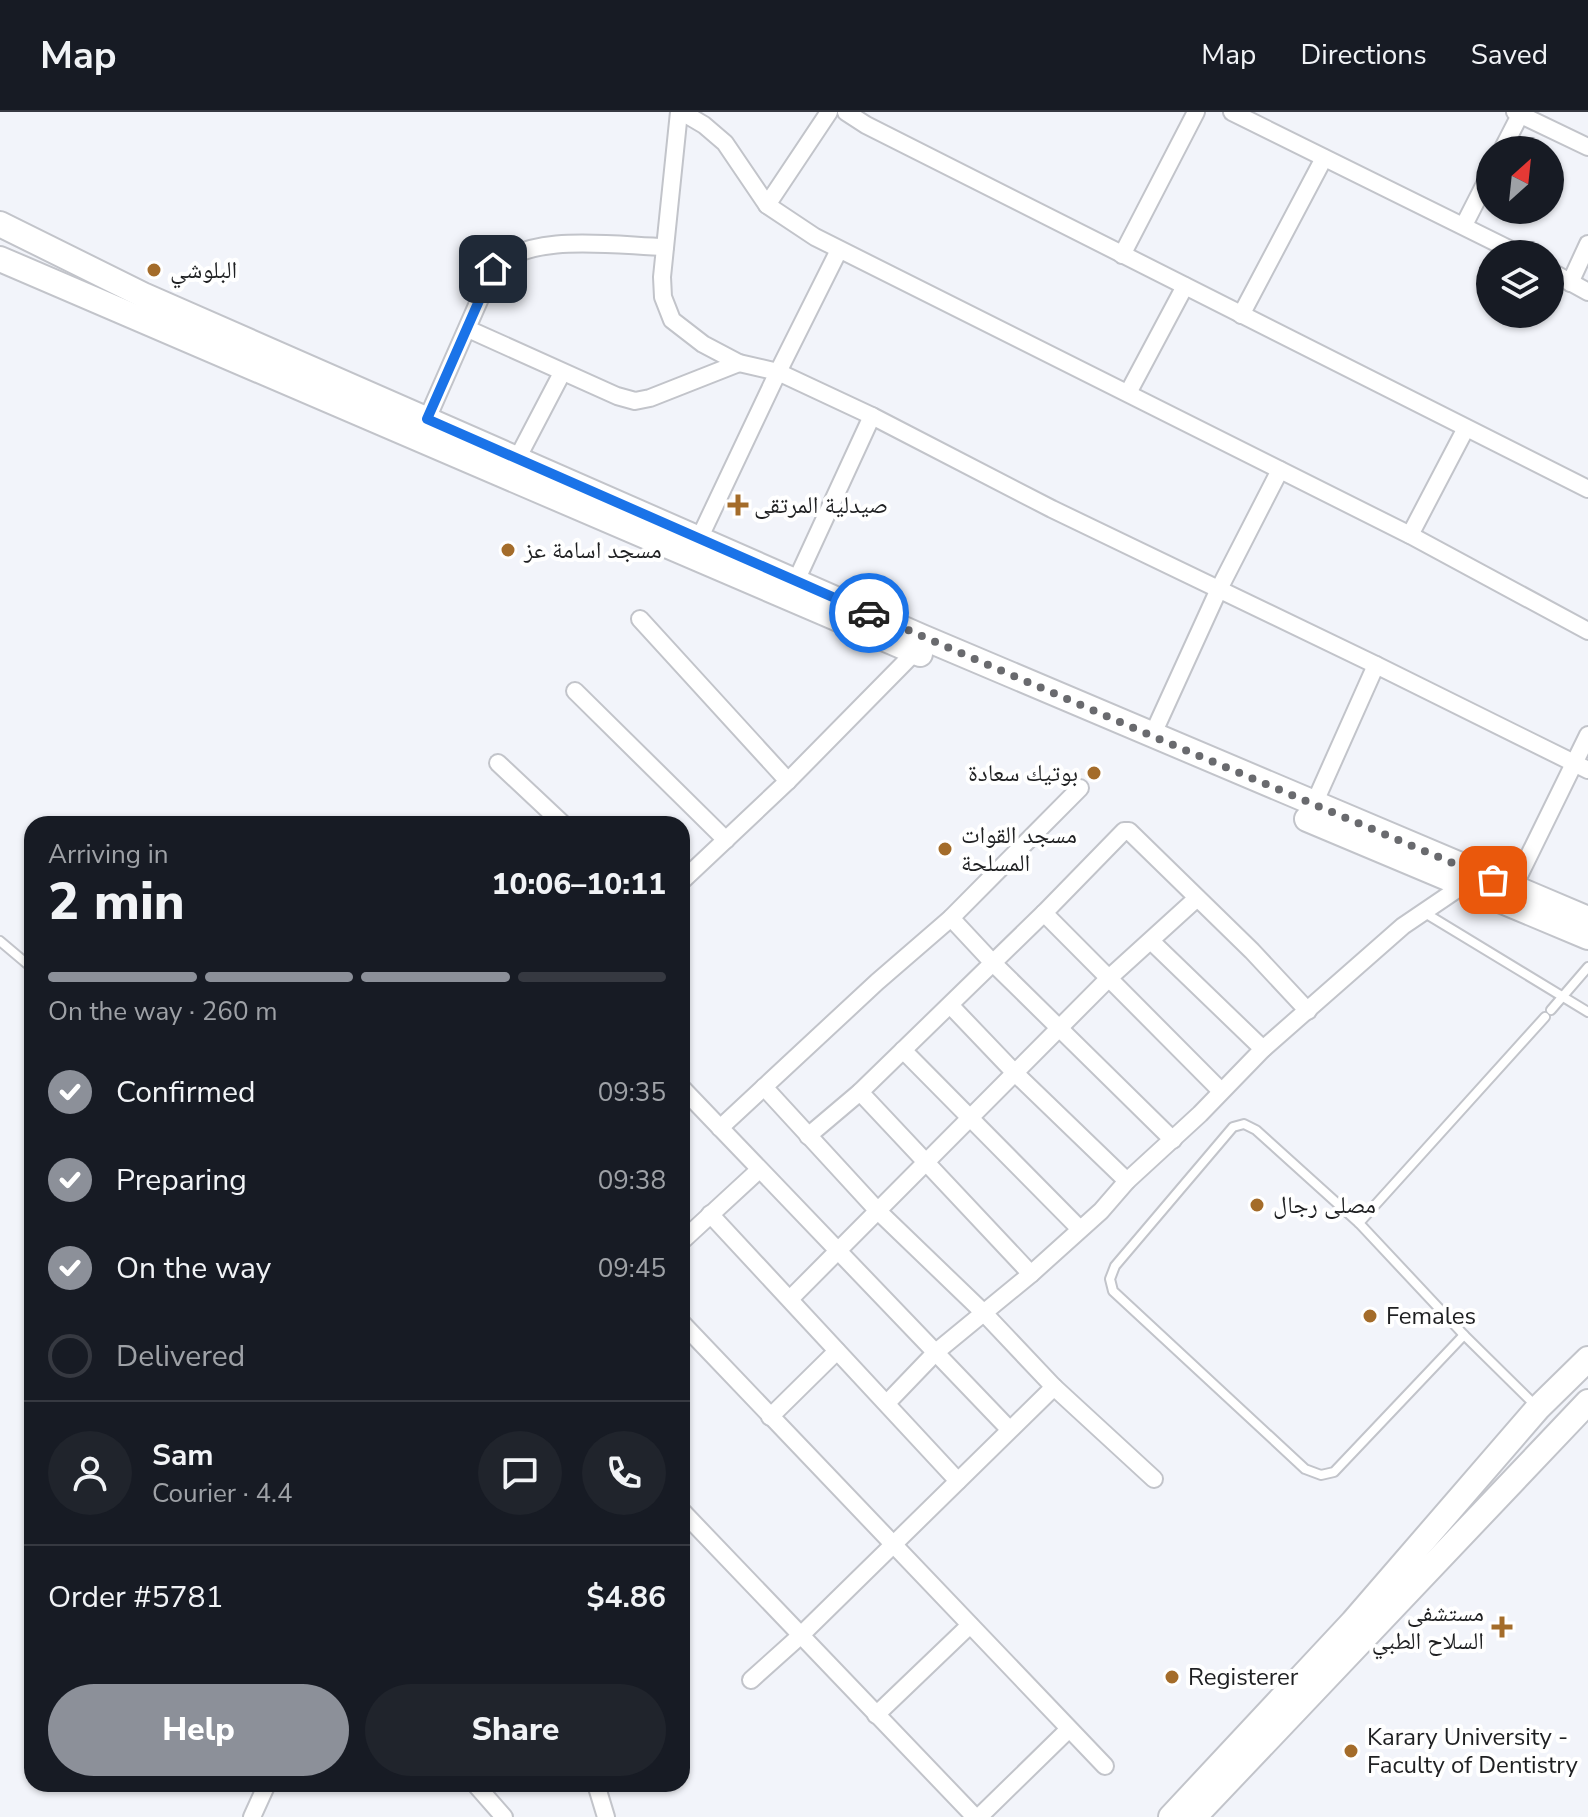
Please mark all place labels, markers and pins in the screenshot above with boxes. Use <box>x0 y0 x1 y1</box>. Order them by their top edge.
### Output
pin <box>459 235 527 303</box>
place label: البلوشي <box>170 254 237 289</box>
marker: البلوشي <box>145 261 163 279</box>
place label: صيدلية المرتقى <box>754 489 888 521</box>
marker: صيدلية المرتقى <box>729 496 747 514</box>
place label: مسجد اسامة عز <box>523 534 662 566</box>
marker: مسجد اسامة عز <box>499 541 517 559</box>
place label: بوتيك سعادة <box>968 757 1078 789</box>
marker: بوتيك سعادة <box>1085 764 1103 782</box>
place label: مسجد القوات المسلحة <box>961 819 1077 879</box>
marker: مسجد القوات المسلحة <box>936 840 954 858</box>
pin <box>1459 846 1527 914</box>
place label: مصلى رجال <box>1273 1189 1376 1221</box>
marker: مصلى رجال <box>1248 1196 1266 1214</box>
place label: Females <box>1386 1300 1476 1332</box>
marker: Females <box>1361 1307 1379 1325</box>
place label: مستشفى السلاح الطبي <box>1372 1597 1484 1660</box>
marker: مستشفى السلاح الطبي <box>1491 1616 1513 1638</box>
place label: Registerer <box>1188 1661 1299 1693</box>
marker: Registerer <box>1163 1668 1181 1686</box>
place label: Karary University - Faculty of Dentistry <box>1367 1721 1579 1781</box>
marker: Karary University - Faculty of Dentistry <box>1342 1742 1360 1760</box>

